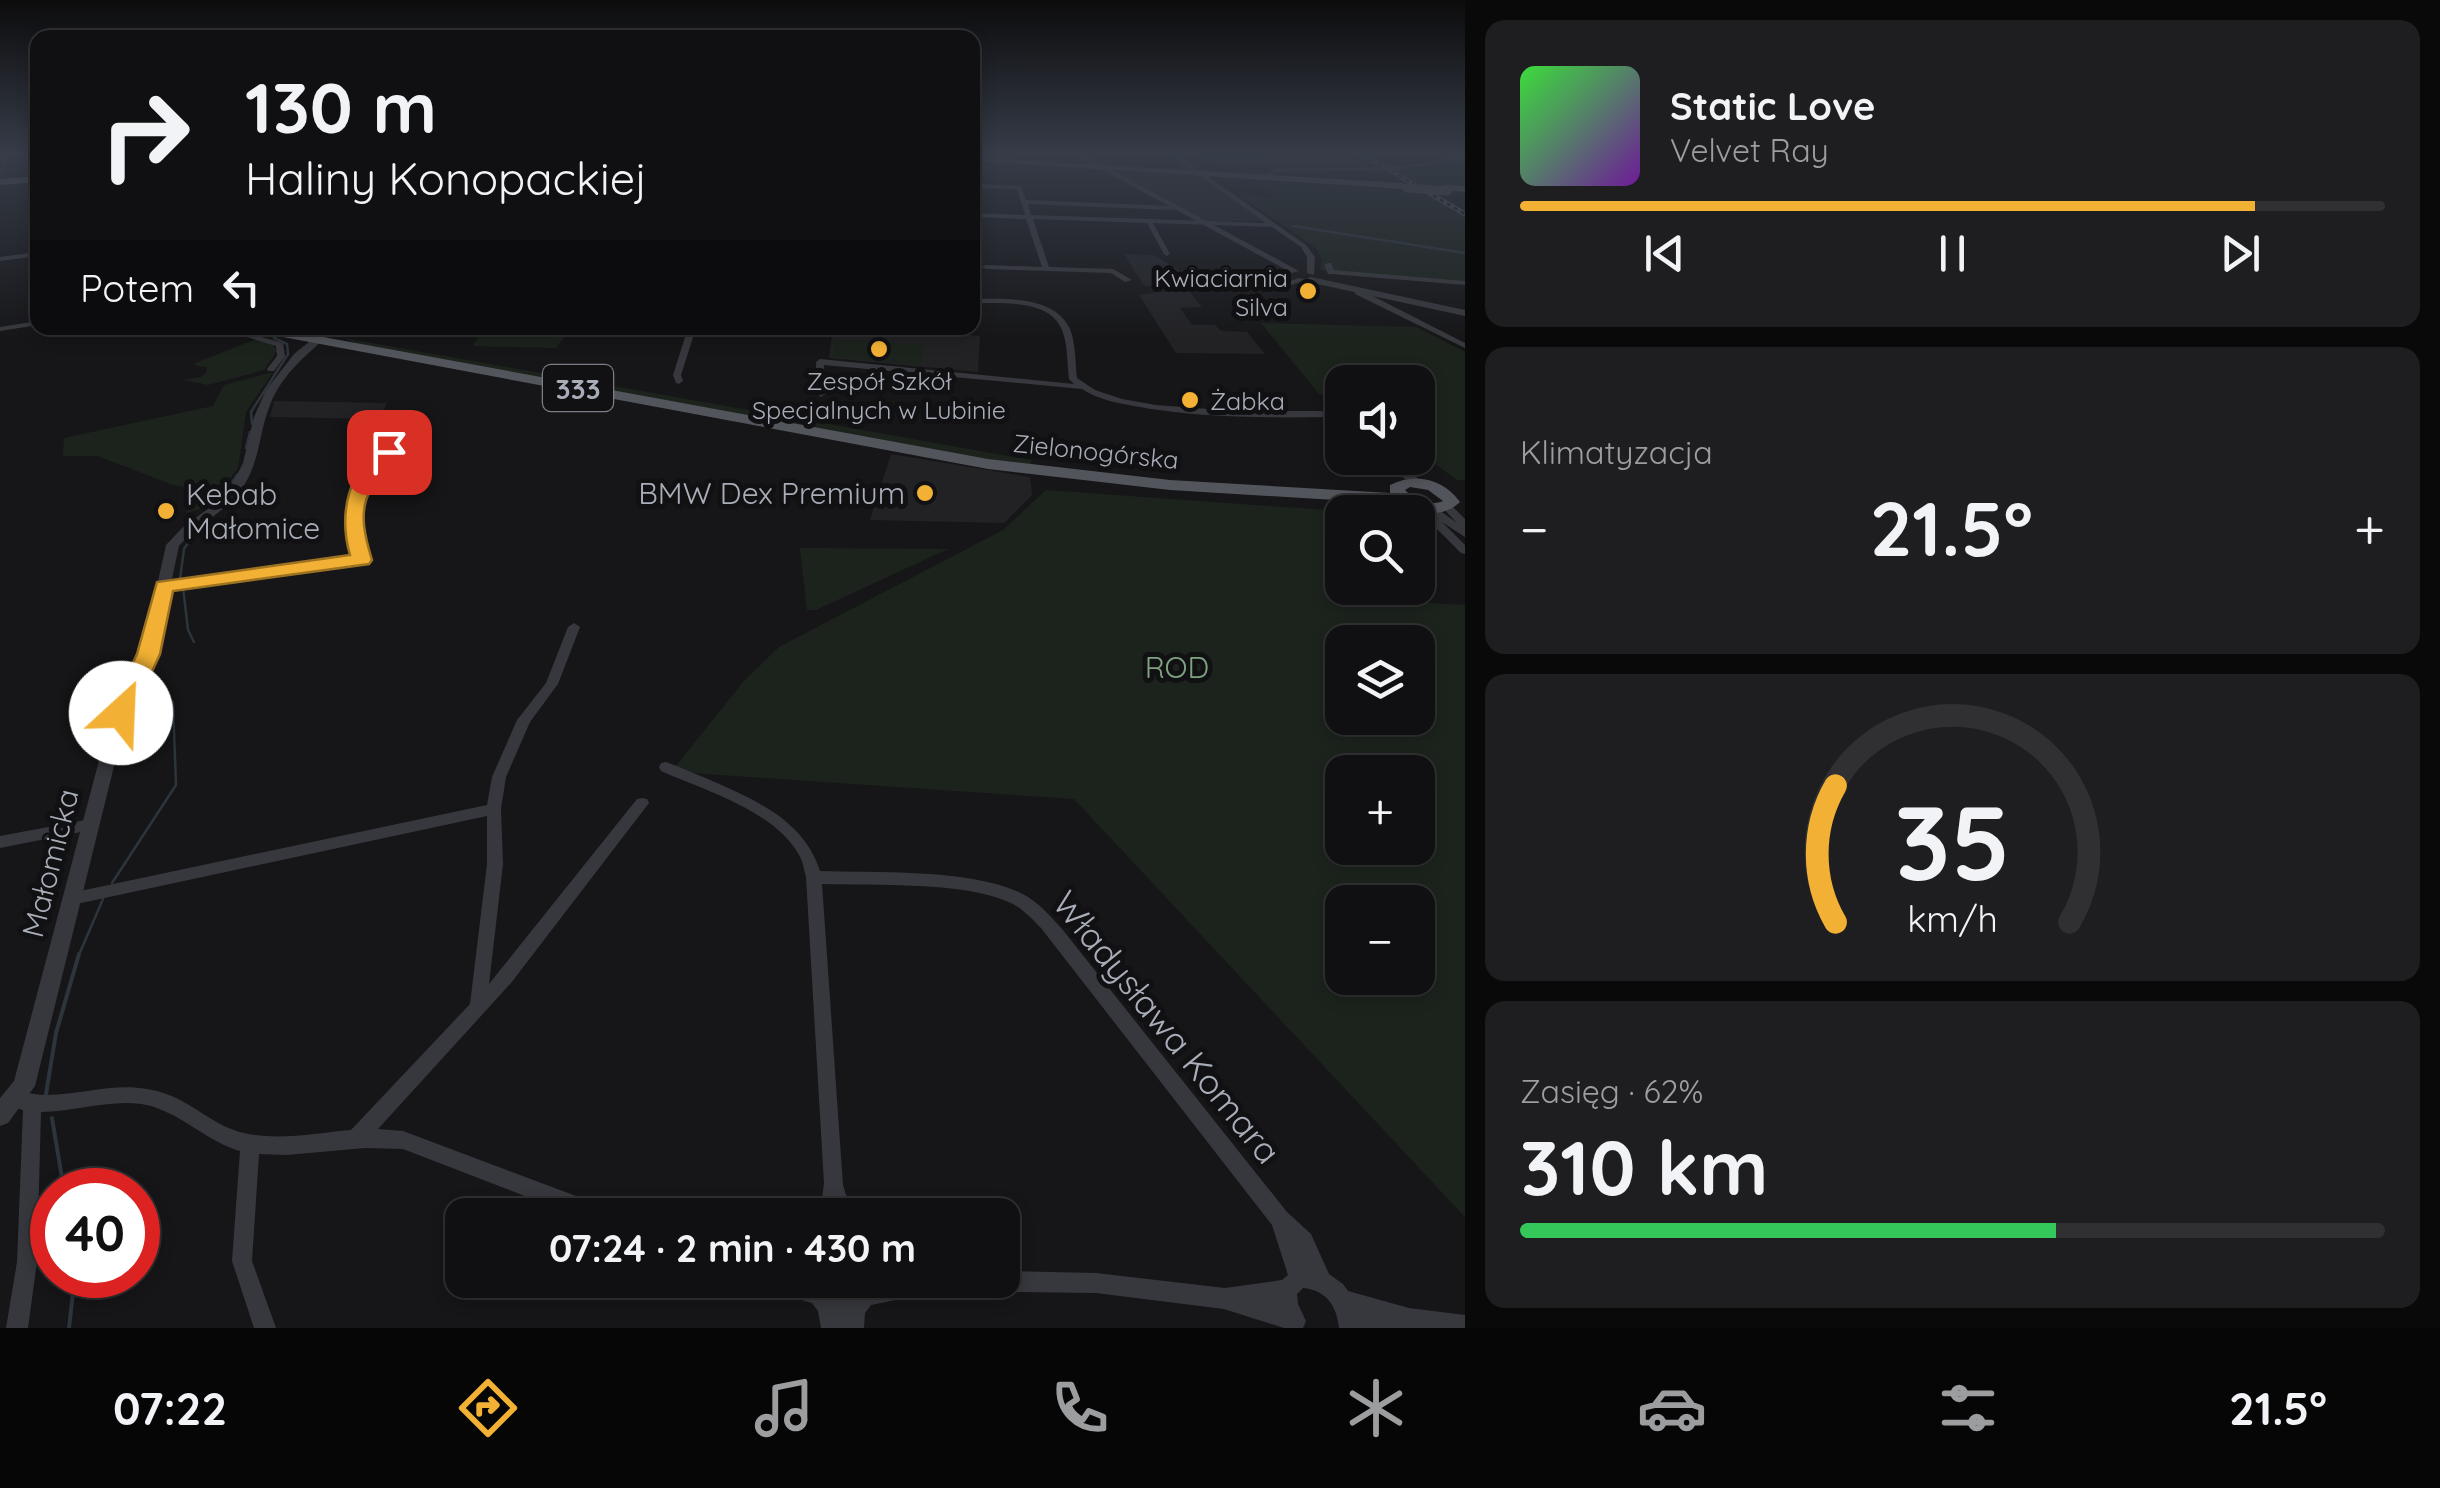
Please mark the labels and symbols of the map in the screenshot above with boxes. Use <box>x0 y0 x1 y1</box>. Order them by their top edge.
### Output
place label: Kwiaciarnia Silva <box>1154 262 1288 322</box>
marker: Kwiaciarnia Silva <box>1297 280 1319 302</box>
marker: Zespół Szkół Specjalnych w Lubinie <box>868 338 890 360</box>
road number: 333 <box>543 365 613 411</box>
place label: Zespół Szkół Specjalnych w Lubinie <box>752 365 1006 425</box>
place label: Żabka <box>1210 385 1285 416</box>
marker: Żabka <box>1179 389 1201 411</box>
pin <box>347 410 432 495</box>
street label: Zielonogórska <box>1012 427 1180 475</box>
place label: BMW Dex Premium <box>638 474 905 512</box>
place label: Kebab Małomice <box>186 475 320 547</box>
marker: BMW Dex Premium <box>914 482 936 504</box>
marker: Kebab Małomice <box>155 500 177 522</box>
park label: ROD <box>1145 648 1209 686</box>
position arrow <box>69 661 173 765</box>
street label: Małomicka <box>13 785 87 941</box>
street label: Władysława Komara <box>1044 882 1290 1172</box>
speed limit sign: 40 <box>30 1168 160 1298</box>

